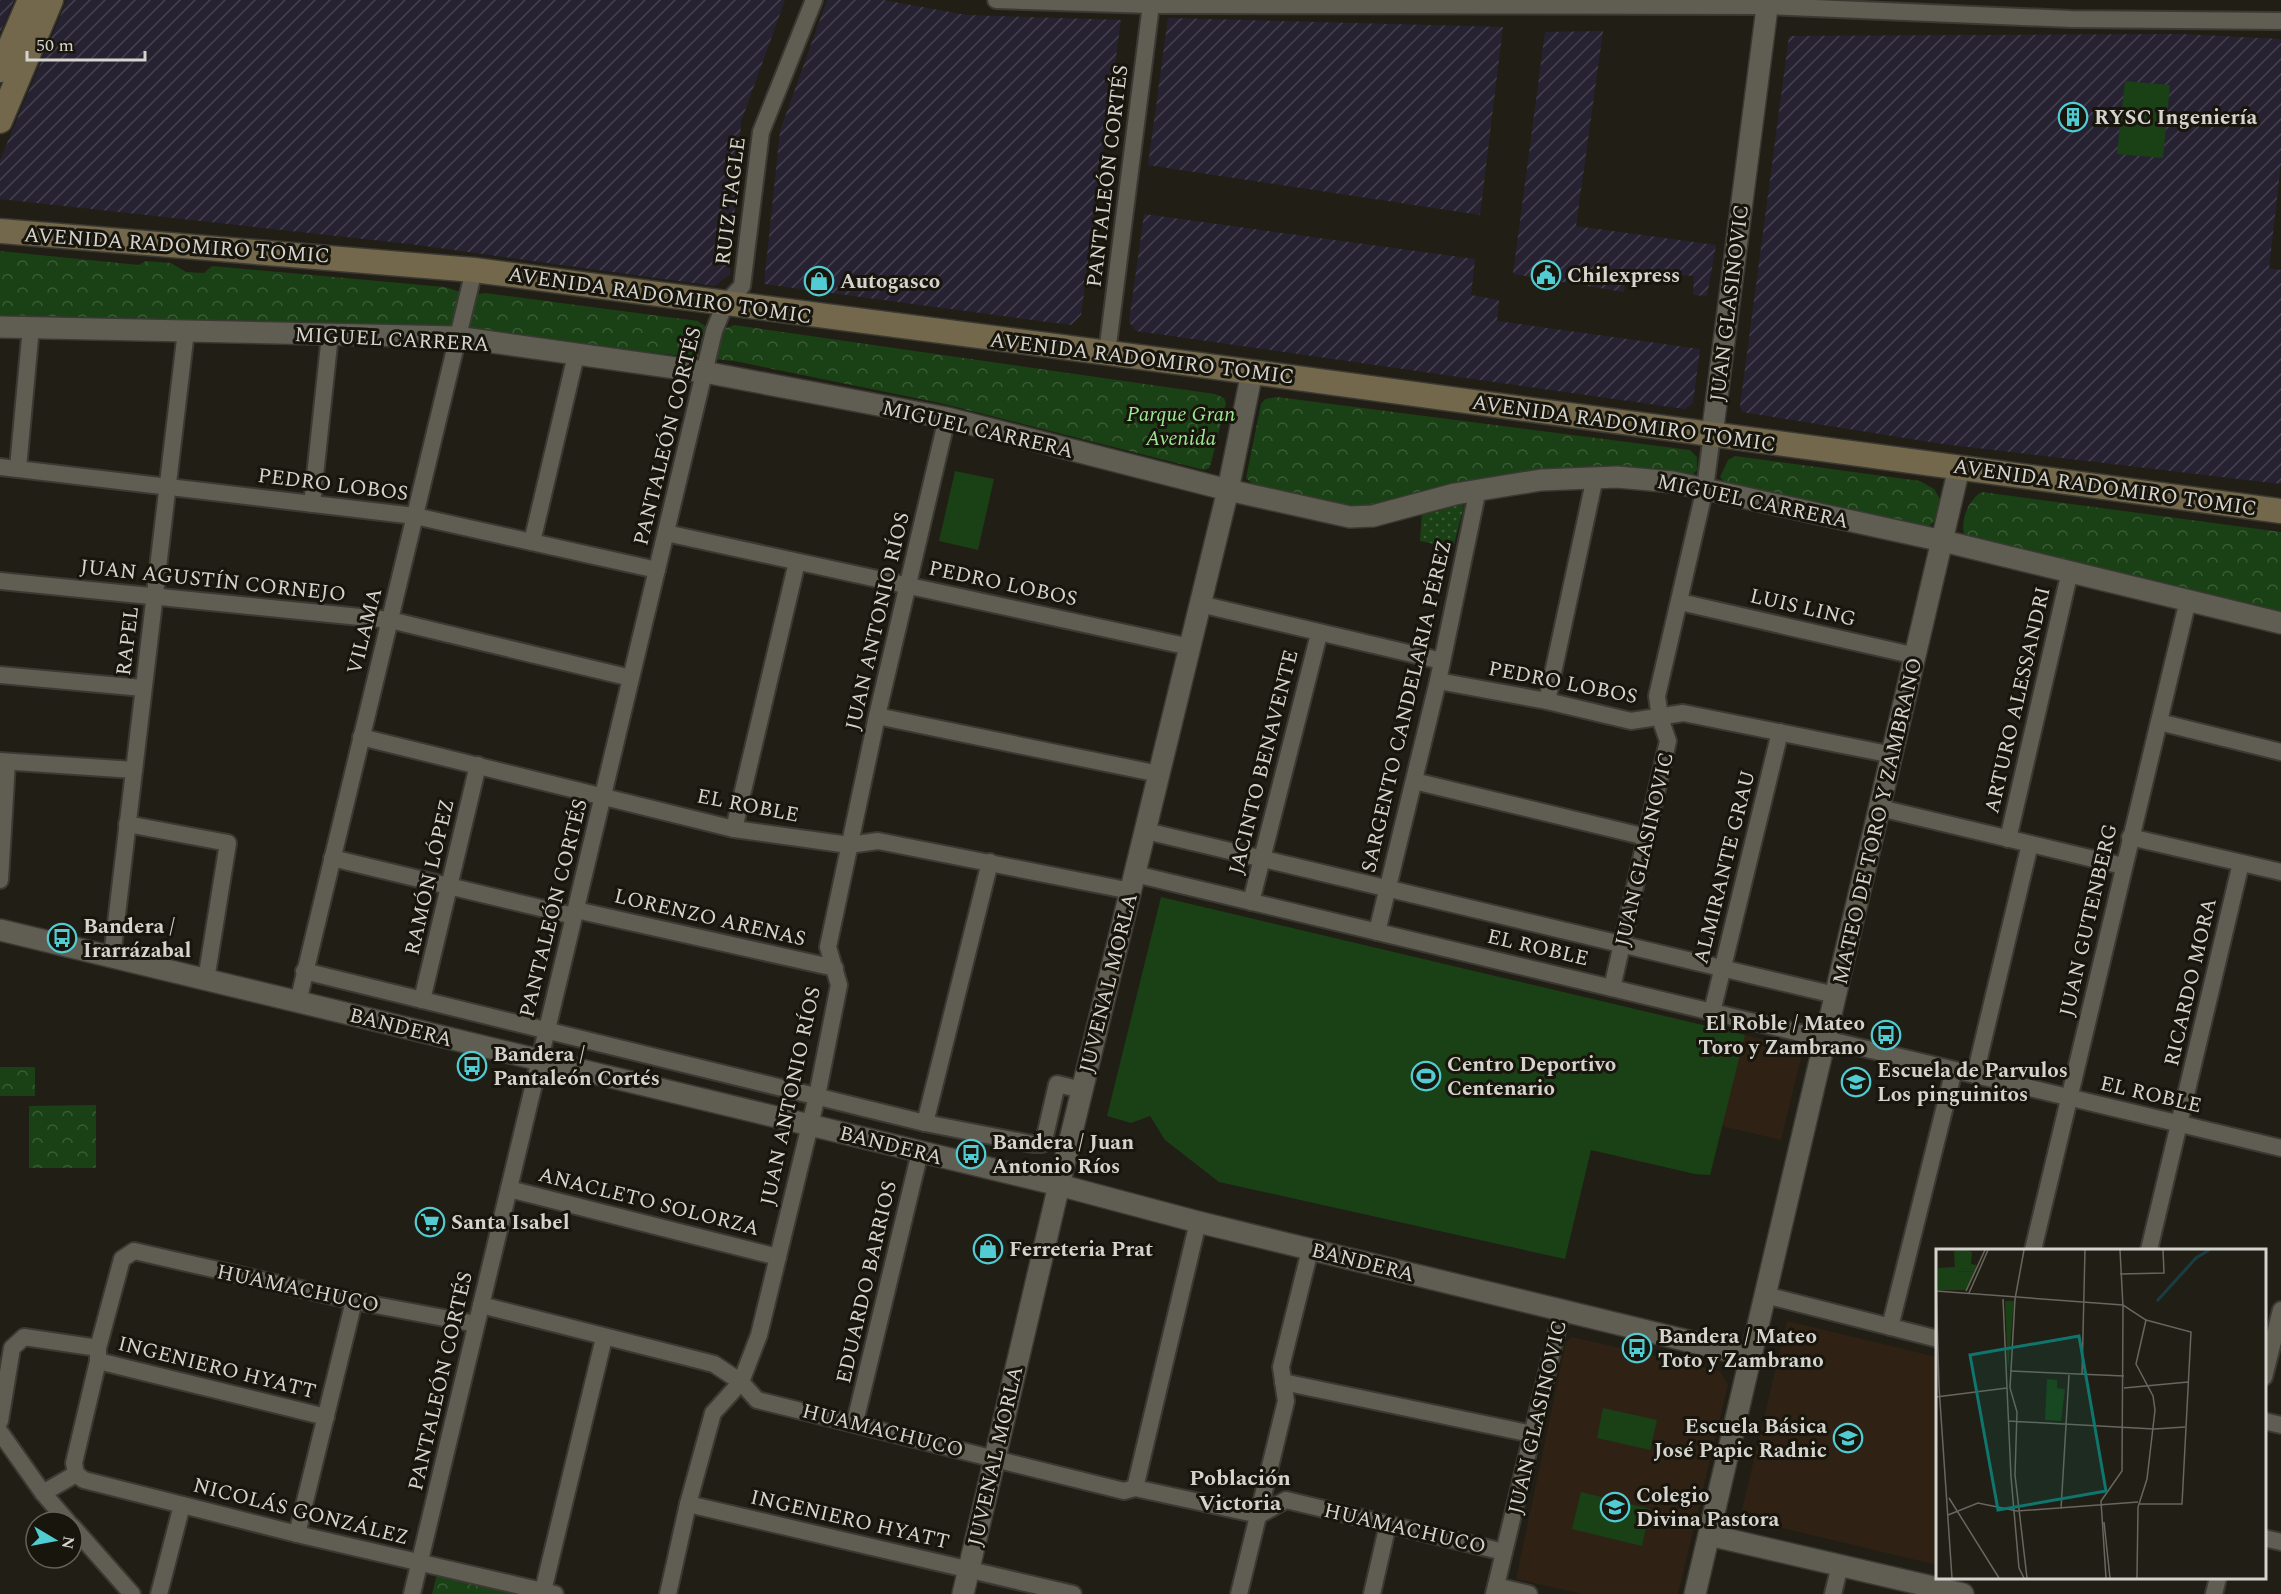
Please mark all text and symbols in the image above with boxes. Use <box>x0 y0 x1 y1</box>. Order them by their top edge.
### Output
scale bar <box>27 24 146 62</box>
text: 50 m <box>36 32 74 59</box>
street label: PANTALEÓN CORTÉS <box>1078 63 1138 289</box>
building icon: RYSC Ingeniería <box>2057 101 2089 133</box>
place label: RYSC Ingeniería <box>2094 102 2257 134</box>
street label: RUIZ TAGLE <box>707 135 755 267</box>
street label: JUAN GLASINOVIC <box>1702 203 1758 403</box>
street label: AVENIDA RADOMIRO TOMIC <box>23 219 331 273</box>
street label: AVENIDA RADOMIRO TOMIC <box>506 259 814 333</box>
public building icon: Chilexpress <box>1530 259 1562 291</box>
place label: Chilexpress <box>1567 260 1680 292</box>
shop icon: Autogasco <box>803 265 835 297</box>
place label: Autogasco <box>840 266 940 298</box>
street label: MIGUEL CARRERA <box>294 319 490 361</box>
street label: PANTALEÓN CORTÉS <box>625 324 711 549</box>
street label: AVENIDA RADOMIRO TOMIC <box>988 324 1296 394</box>
street label: AVENIDA RADOMIRO TOMIC <box>1470 387 1778 461</box>
street label: MIGUEL CARRERA <box>879 392 1077 468</box>
park label: Parque Gran Avenida <box>1127 399 1235 455</box>
street label: AVENIDA RADOMIRO TOMIC <box>1951 451 2259 525</box>
street label: PEDRO LOBOS <box>256 460 410 510</box>
street label: MIGUEL CARRERA <box>1654 466 1852 538</box>
street label: JUAN ANTONIO RÍOS <box>837 509 919 733</box>
street label: SARGENTO CANDELARIA PÉREZ <box>1353 537 1461 876</box>
street label: JUAN AGUSTÍN CORNEJO <box>78 551 347 611</box>
street label: PEDRO LOBOS <box>925 553 1080 615</box>
street label: LUIS LING <box>1746 580 1859 636</box>
street label: VILAMA <box>339 584 391 678</box>
street label: ARTURO ALESSANDRI <box>1976 584 2060 817</box>
street label: RAPEL <box>108 604 148 678</box>
street label: JACINTO BENAVENTE <box>1221 646 1307 878</box>
street label: PEDRO LOBOS <box>1485 653 1640 713</box>
street label: MATEO DE TORO Y ZAMBRANO <box>1825 655 1931 988</box>
street label: JUAN GLASINOVIC <box>1607 749 1683 949</box>
street label: ALMIRANTE GRAU <box>1685 767 1765 968</box>
street label: EL ROBLE <box>694 780 802 832</box>
street label: RAMÓN LÓPEZ <box>396 796 464 959</box>
street label: PANTALEÓN CORTÉS <box>511 796 597 1021</box>
street label: JUAN GUTENBERG <box>2051 821 2127 1020</box>
street label: LORENZO ARENAS <box>611 880 809 956</box>
street label: JUVENAL MORLA <box>1071 890 1147 1077</box>
street label: RICARDO MORA <box>2156 895 2226 1070</box>
place label: Bandera / Irarrázabal <box>83 911 192 967</box>
street label: EL ROBLE <box>1484 921 1592 975</box>
bus stop icon: Bandera / Irarrázabal <box>46 922 78 954</box>
street label: JUAN ANTONIO RÍOS <box>752 984 830 1209</box>
street label: BANDERA <box>346 1000 456 1056</box>
place label: El Roble / Mateo Toro y Zambrano <box>1698 1008 1865 1064</box>
bus stop icon: El Roble / Mateo Toro y Zambrano <box>1870 1019 1902 1051</box>
place label: Bandera / Pantaleón Cortés <box>493 1039 660 1095</box>
place label: Centro Deportivo Centenario <box>1447 1049 1616 1105</box>
bus stop icon: Bandera / Pantaleón Cortés <box>456 1050 488 1082</box>
place label: Escuela de Parvulos Los pinguinitos <box>1877 1055 2068 1111</box>
sports icon: Centro Deportivo Centenario <box>1410 1060 1442 1092</box>
school or university icon: Escuela de Parvulos Los pinguinitos <box>1840 1066 1872 1098</box>
street label: EL ROBLE <box>2097 1068 2205 1122</box>
street label: BANDERA <box>836 1118 946 1174</box>
place label: Bandera / Juan Antonio Ríos <box>992 1127 1134 1183</box>
bus stop icon: Bandera / Juan Antonio Ríos <box>955 1138 987 1170</box>
street label: ANACLETO SOLORZA <box>535 1159 763 1245</box>
street label: EDUARDO BARRIOS <box>828 1178 906 1387</box>
supermarket icon: Santa Isabel <box>414 1206 446 1238</box>
place label: Santa Isabel <box>451 1207 570 1239</box>
shop icon: Ferreteria Prat <box>972 1233 1004 1265</box>
place label: Ferreteria Prat <box>1009 1234 1153 1266</box>
street label: BANDERA <box>1308 1235 1418 1291</box>
inset map <box>1936 1249 2266 1579</box>
street label: HUAMACHUCO <box>214 1256 382 1322</box>
street label: PANTALEÓN CORTÉS <box>400 1268 482 1494</box>
street label: JUAN GLASINOVIC <box>1500 1317 1576 1517</box>
place label: Bandera / Mateo Toto y Zambrano <box>1658 1321 1824 1377</box>
street label: INGENIERO HYATT <box>114 1328 319 1408</box>
bus stop icon: Bandera / Mateo Toto y Zambrano <box>1621 1332 1653 1364</box>
street label: JUVENAL MORLA <box>960 1363 1032 1550</box>
street label: HUAMACHUCO <box>799 1395 967 1467</box>
place label: Escuela Básica José Papic Radnic <box>1654 1411 1827 1467</box>
school or university icon: Escuela Básica José Papic Radnic <box>1832 1422 1864 1454</box>
district label: Población Victoria <box>1189 1462 1291 1520</box>
street label: NICOLÁS GONZÁLEZ <box>190 1470 412 1554</box>
place label: Colegio Divina Pastora <box>1636 1480 1780 1536</box>
street label: INGENIERO HYATT <box>747 1482 952 1558</box>
school or university icon: Colegio Divina Pastora <box>1599 1491 1631 1523</box>
street label: HUAMACHUCO <box>1321 1495 1489 1563</box>
north arrow <box>24 1510 84 1570</box>
text: N <box>55 1534 81 1551</box>

